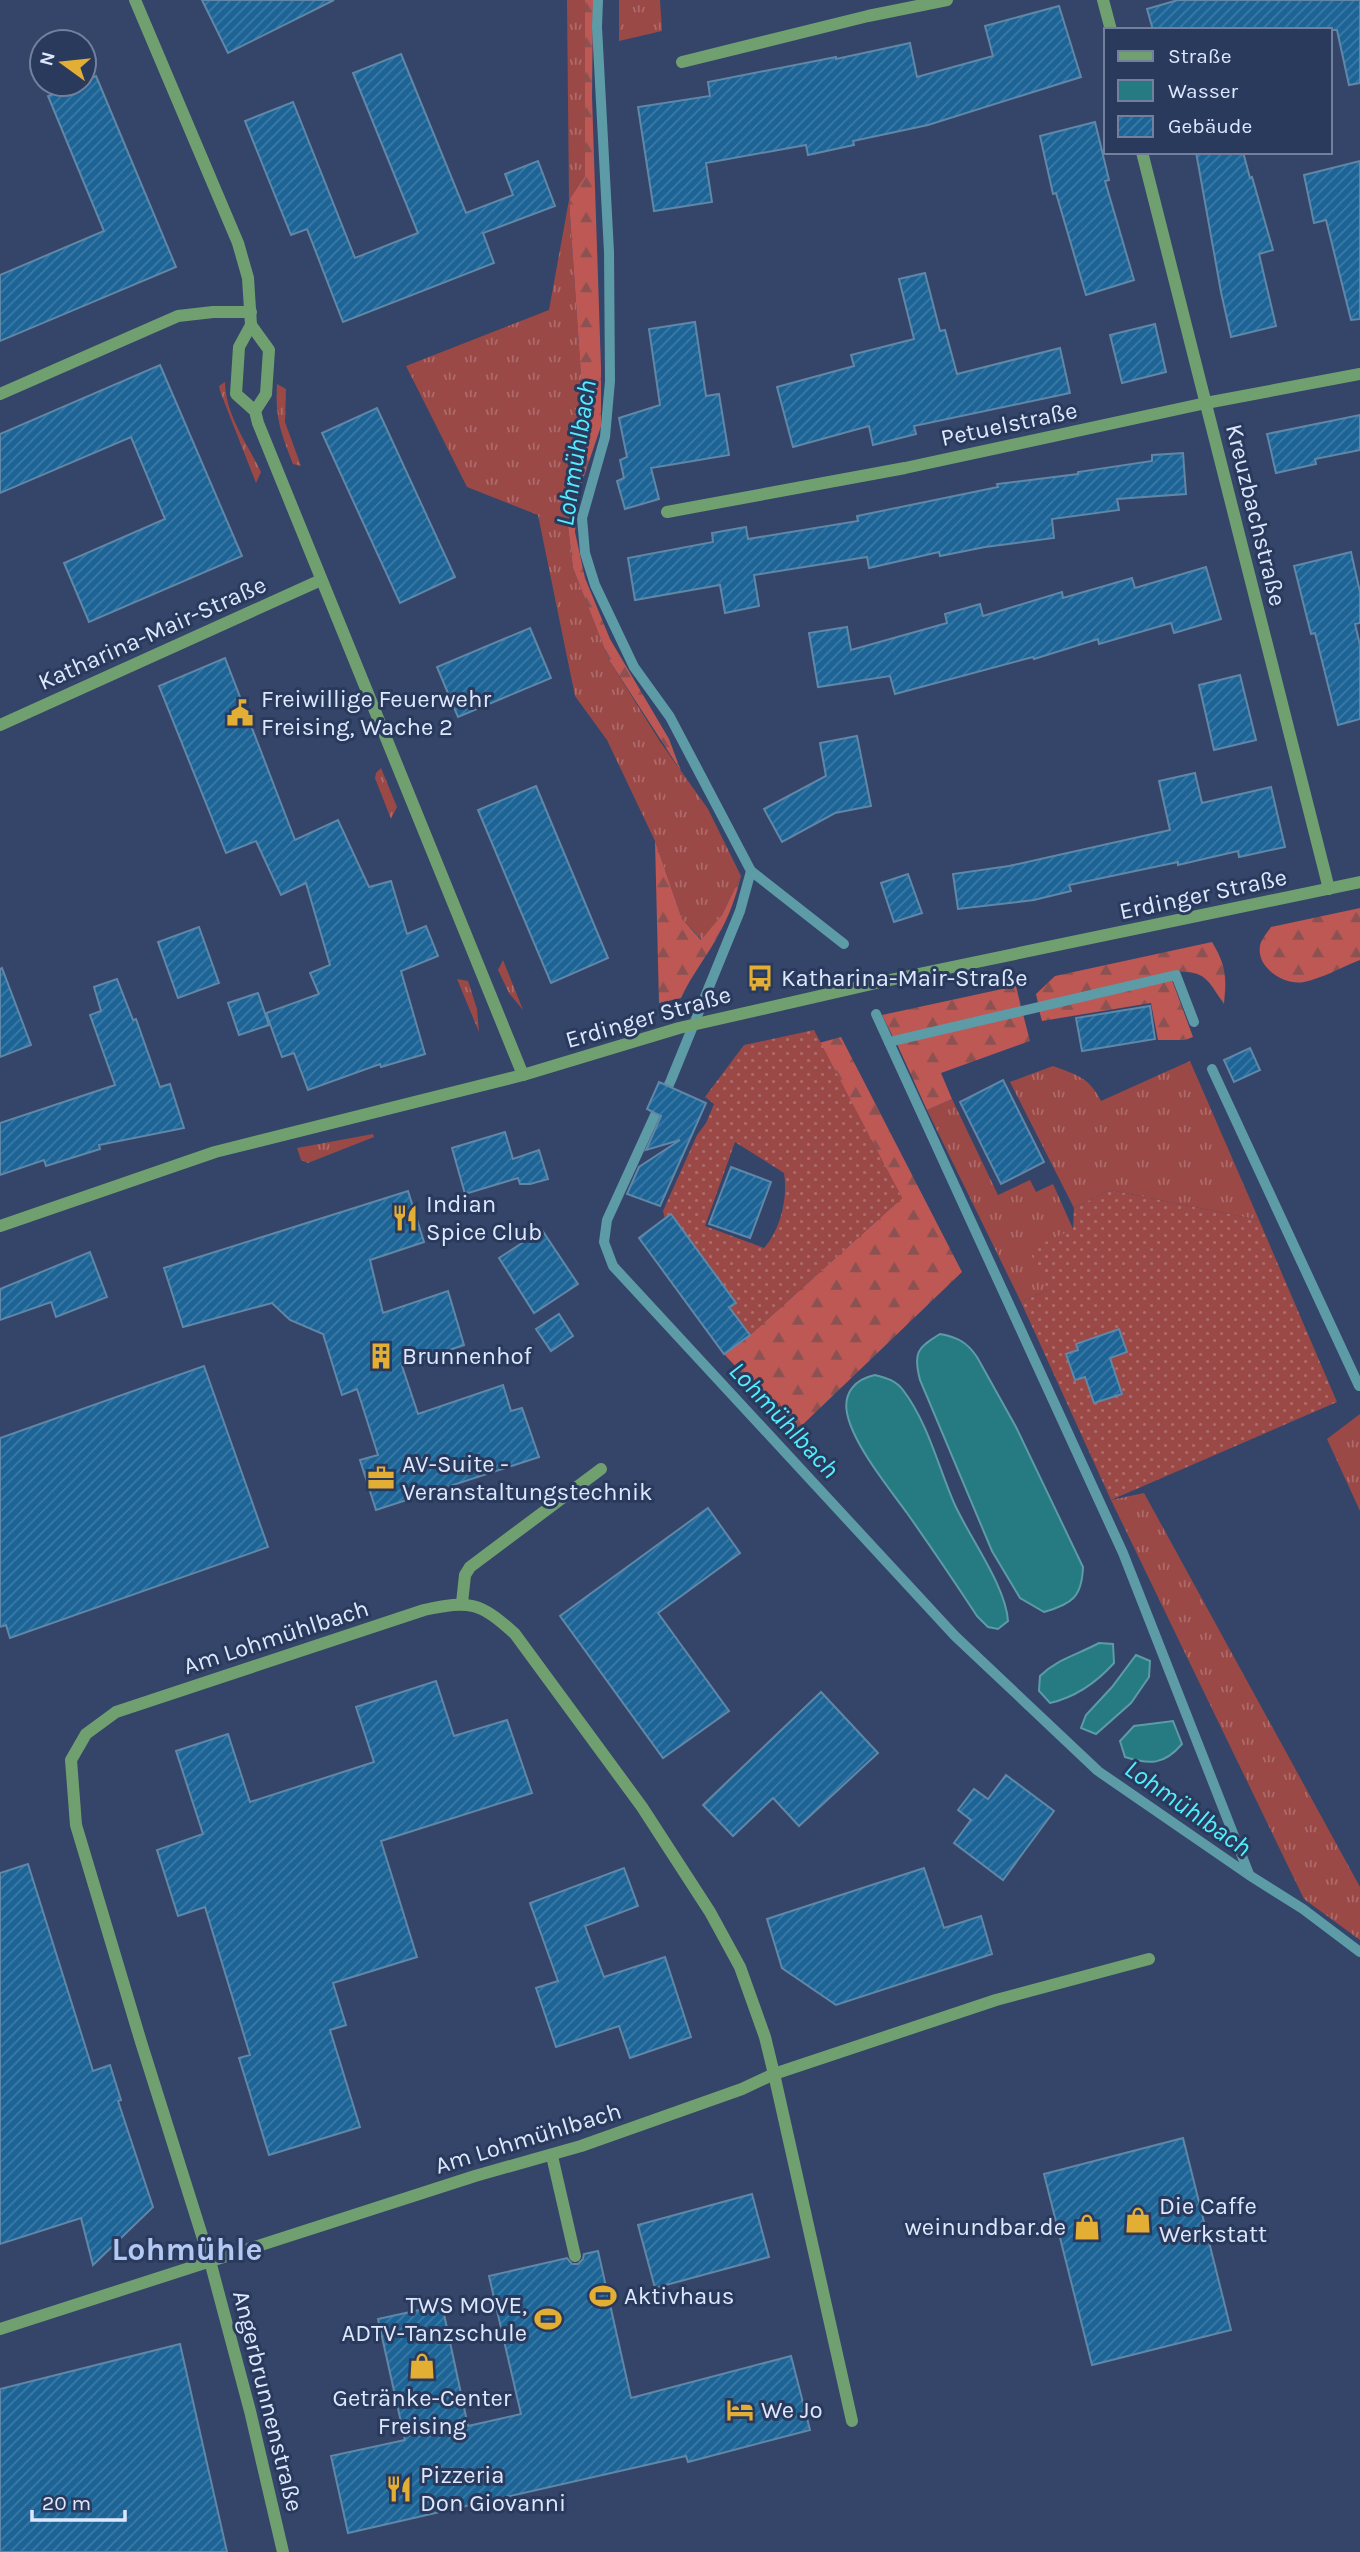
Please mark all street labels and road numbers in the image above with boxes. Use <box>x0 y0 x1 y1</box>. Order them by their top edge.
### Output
street label: Petuelstraße <box>938 396 1080 452</box>
street label: Kreuzbachstraße <box>1220 421 1292 609</box>
street label: Katharina-Mair-Straße <box>34 570 270 696</box>
street label: Erdinger Straße <box>1117 863 1289 925</box>
street label: Erdinger Straße <box>562 980 734 1054</box>
street label: Am Lohmühlbach <box>180 1594 372 1680</box>
street label: Am Lohmühlbach <box>432 2096 624 2180</box>
street label: Angerbrunnenstraße <box>227 2288 309 2514</box>

